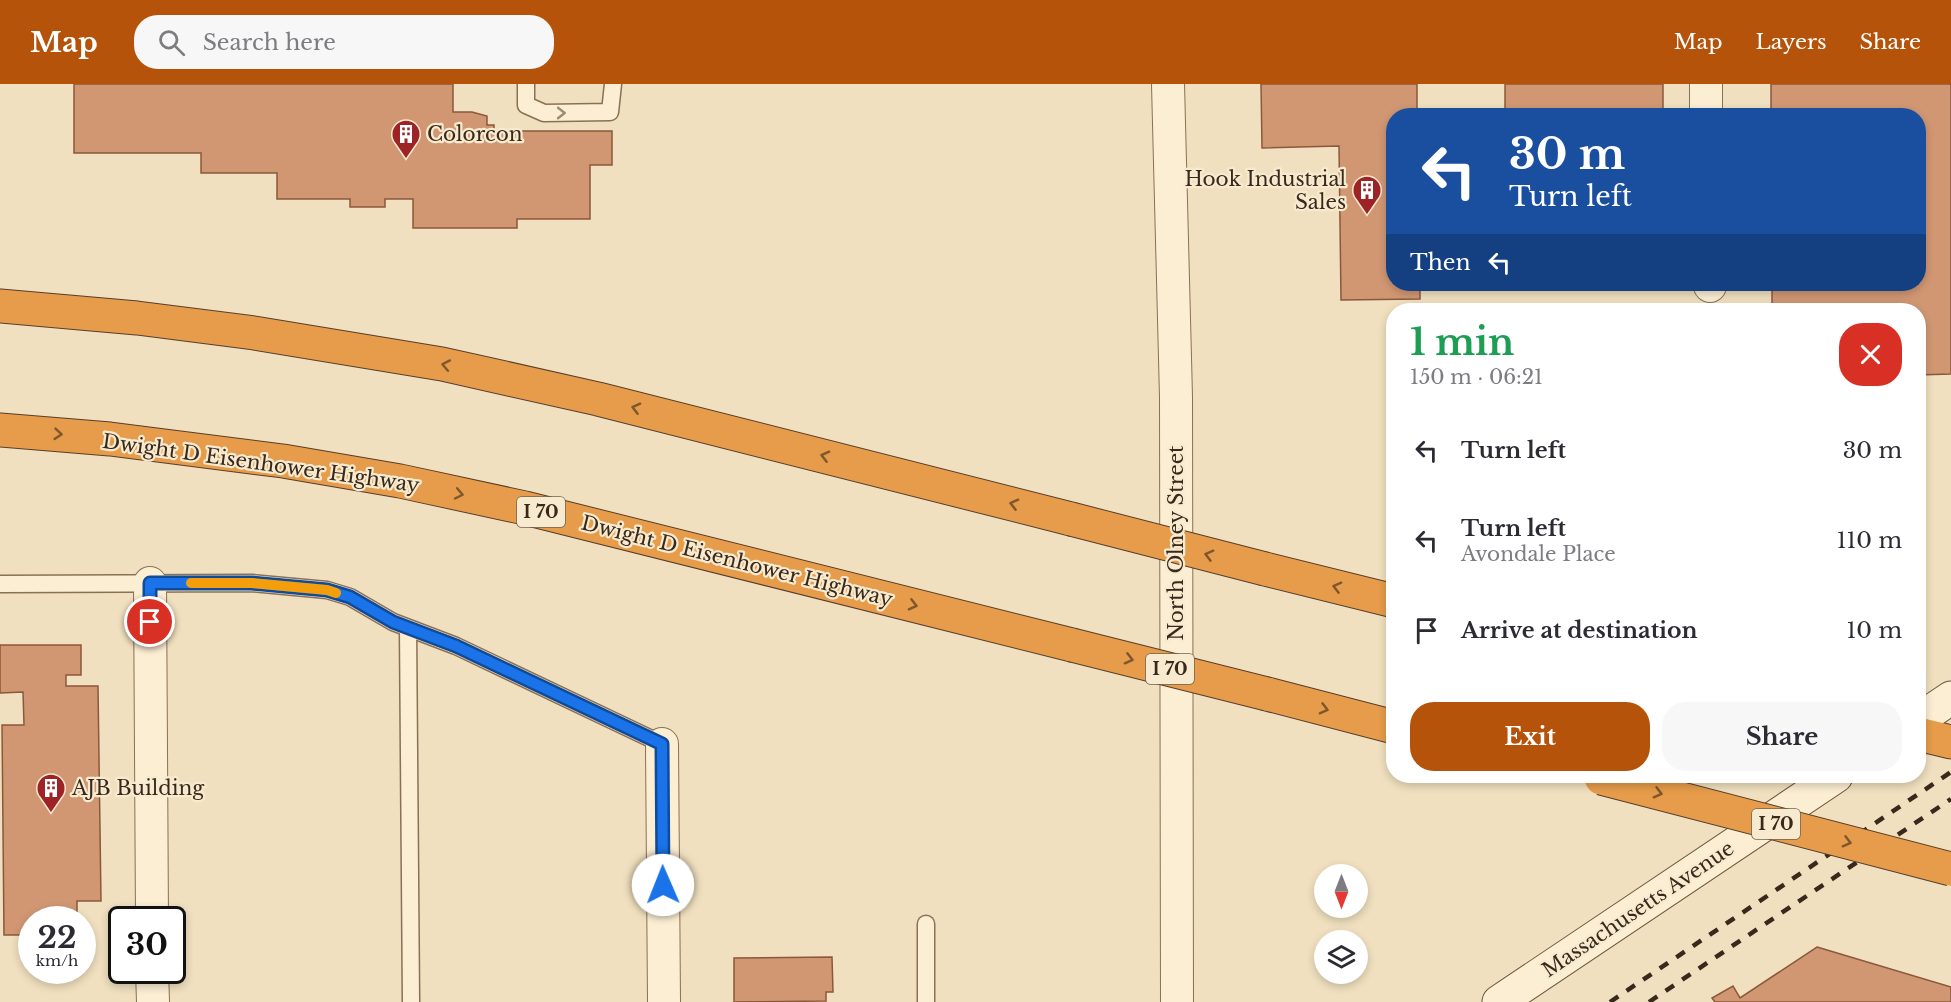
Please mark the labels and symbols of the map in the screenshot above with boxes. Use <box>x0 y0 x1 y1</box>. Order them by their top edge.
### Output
one-way arrow <box>557 107 566 119</box>
building icon: Colorcon <box>390 118 422 160</box>
place label: Colorcon <box>427 122 523 146</box>
place label: Hook Industrial Sales <box>1185 167 1346 214</box>
building icon: Hook Industrial Sales <box>1351 174 1383 216</box>
one-way arrow <box>442 359 452 372</box>
one-way arrow <box>632 403 642 416</box>
one-way arrow <box>54 428 63 441</box>
street label: Dwight D Eisenhower Highway <box>101 429 421 497</box>
street label: North Olney Street <box>1164 445 1188 641</box>
one-way arrow <box>821 451 831 464</box>
one-way arrow <box>453 487 463 500</box>
road number: I 70 <box>517 497 565 527</box>
one-way arrow <box>1010 499 1020 512</box>
street label: Dwight D Eisenhower Highway <box>579 511 895 611</box>
one-way arrow <box>1204 549 1214 562</box>
one-way arrow <box>1332 581 1342 594</box>
pin <box>124 596 175 647</box>
one-way arrow <box>908 597 918 610</box>
one-way arrow <box>1124 651 1134 664</box>
road number: I 70 <box>1146 654 1194 684</box>
one-way arrow <box>1318 701 1328 714</box>
building icon: AJB Building <box>35 772 67 814</box>
place label: AJB Building <box>71 776 205 800</box>
one-way arrow <box>1653 785 1663 798</box>
road number: I 70 <box>1752 809 1800 839</box>
one-way arrow <box>1842 834 1852 847</box>
street label: Massachusetts Avenue <box>1538 836 1738 982</box>
position arrow <box>631 853 695 917</box>
north arrow <box>1314 864 1368 918</box>
speed limit sign: 30 <box>108 906 186 984</box>

